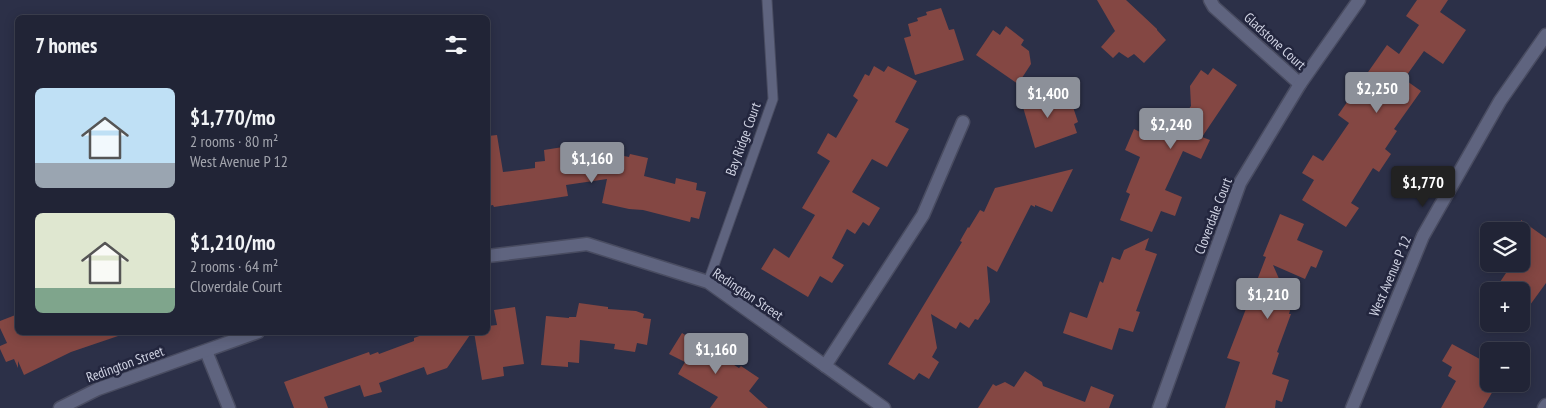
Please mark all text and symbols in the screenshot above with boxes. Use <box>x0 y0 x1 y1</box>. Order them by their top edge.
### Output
street label: Gladstone Court <box>1240 8 1310 74</box>
icon: filters <box>442 31 470 59</box>
text: 7 homes <box>35 32 97 59</box>
pin: $2,250 <box>1336 72 1418 114</box>
pin: $1,400 <box>1007 76 1089 119</box>
text: $2,250 <box>1356 78 1398 98</box>
text: $1,400 <box>1027 83 1069 103</box>
street label: Bay Ridge Court <box>721 100 765 178</box>
text: $1,770/mo <box>190 104 275 131</box>
icon: home <box>75 108 135 168</box>
pin: $2,240 <box>1130 108 1212 150</box>
text: $2,240 <box>1150 114 1192 134</box>
text: 2 rooms · 80 m² <box>190 131 278 151</box>
pin: $1,160 <box>551 142 633 184</box>
text: $1,160 <box>571 148 613 168</box>
text: West Avenue P 12 <box>190 151 288 171</box>
pin: $1,770 <box>1382 166 1464 208</box>
text: $1,770 <box>1402 172 1444 192</box>
street label: Cloverdale Court <box>1190 175 1236 257</box>
map controls <box>1480 222 1530 392</box>
button: layers <box>1480 222 1530 272</box>
text: $1,210/mo <box>190 229 275 256</box>
icon: home <box>75 233 135 293</box>
street label: West Avenue P 12 <box>1365 233 1415 319</box>
text: 2 rooms · 64 m² <box>190 256 278 276</box>
street label: Redington Street <box>709 264 787 324</box>
text: Cloverdale Court <box>190 276 282 296</box>
pin: $1,210 <box>1227 278 1309 320</box>
button: + <box>1480 282 1530 332</box>
text: $1,210 <box>1247 284 1289 304</box>
pin: $1,160 <box>675 332 757 375</box>
text: $1,160 <box>695 339 737 359</box>
street label: Redington Street <box>84 342 166 386</box>
button: − <box>1480 342 1530 392</box>

